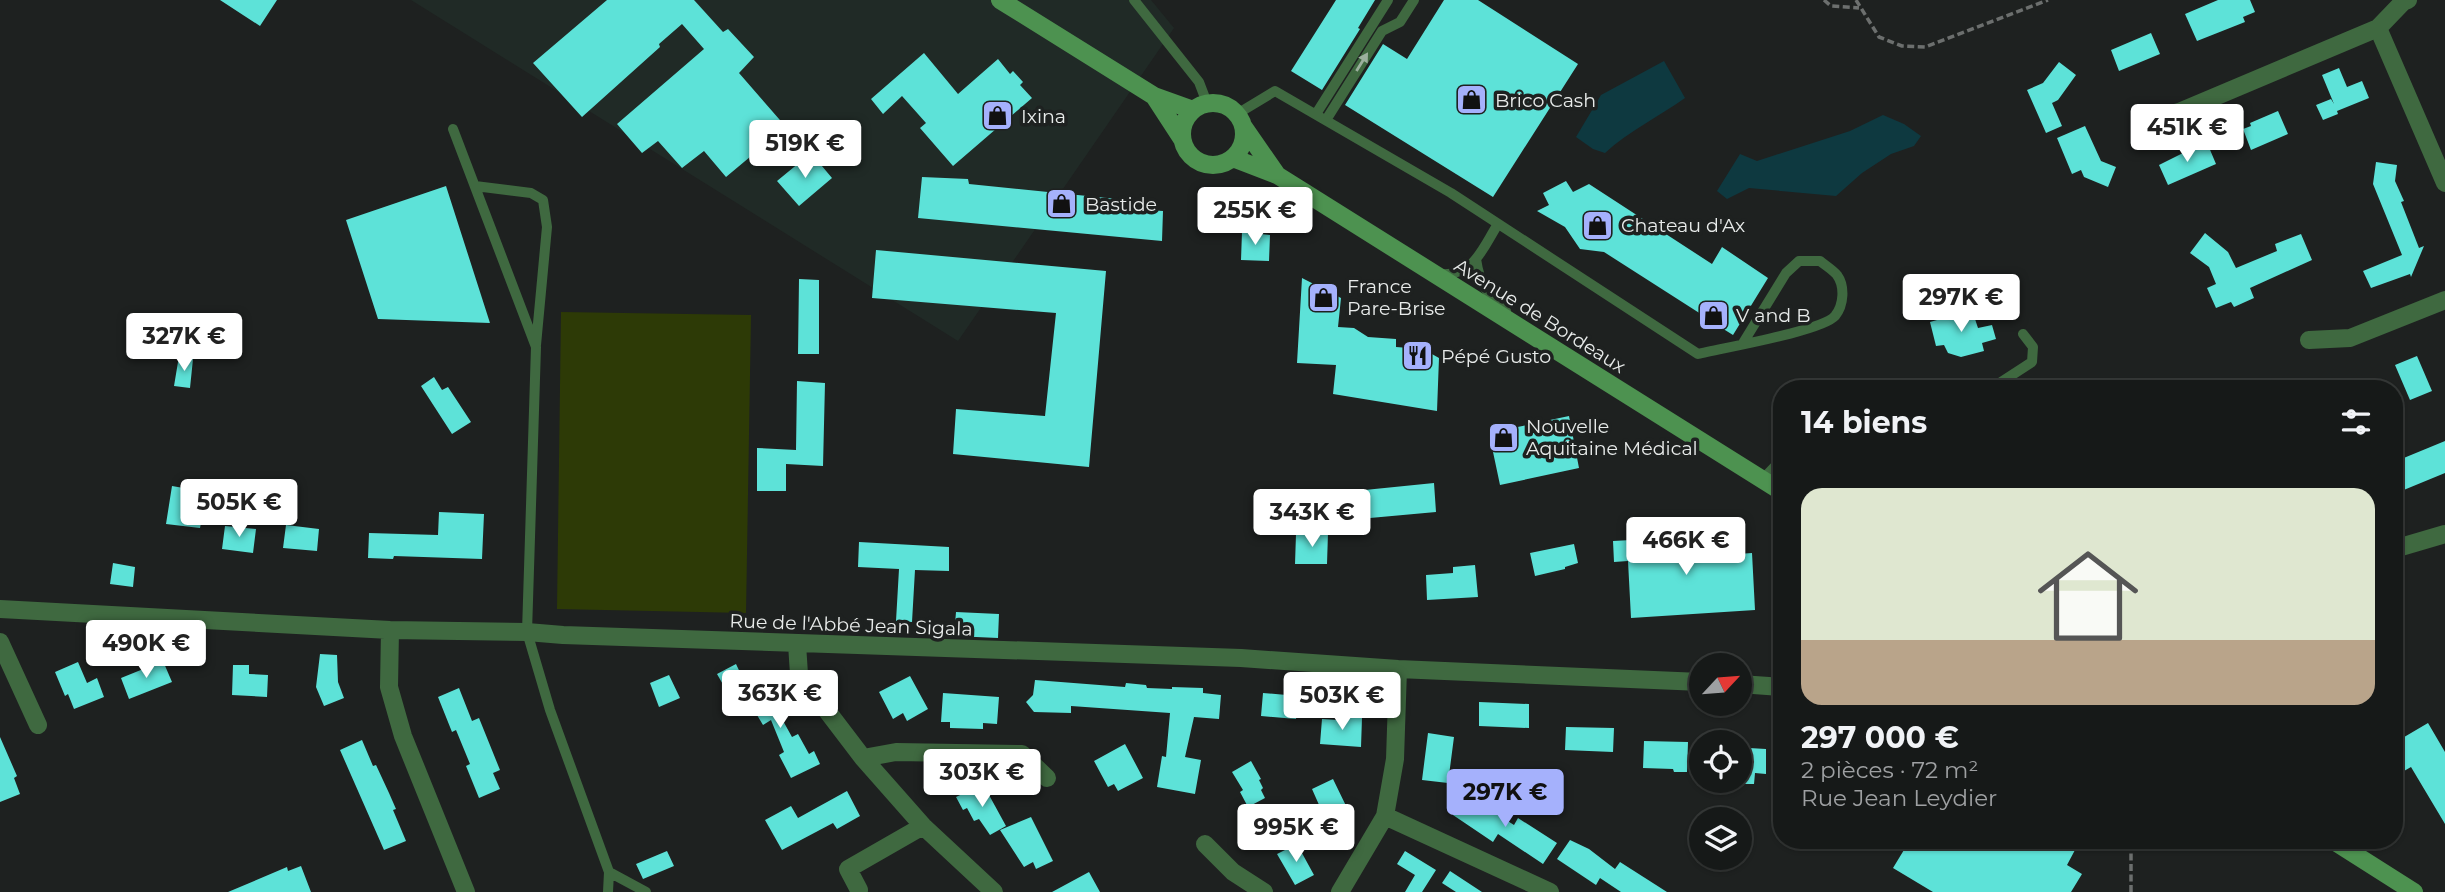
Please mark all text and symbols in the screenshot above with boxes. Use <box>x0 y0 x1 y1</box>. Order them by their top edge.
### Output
one-way arrow <box>1356 52 1369 72</box>
shop icon: Brico Cash <box>1455 83 1489 117</box>
place label: Brico Cash <box>1495 89 1596 112</box>
shop icon: Ixina <box>981 99 1015 133</box>
pin: 451K € <box>2130 104 2244 164</box>
place label: Ixina <box>1021 105 1066 128</box>
text: 451K € <box>2147 113 2227 141</box>
pin: 519K € <box>748 120 862 180</box>
text: 519K € <box>765 129 845 157</box>
shop icon: Bastide <box>1045 187 1079 221</box>
pin: 255K € <box>1198 188 1312 247</box>
place label: Bastide <box>1085 193 1157 216</box>
text: 255K € <box>1213 196 1297 224</box>
shop icon: Chateau d'Ax <box>1581 208 1615 242</box>
place label: Chateau d'Ax <box>1621 214 1745 237</box>
street label: Avenue de Bordeaux <box>1450 254 1630 378</box>
pin: 297K € <box>1904 274 2018 334</box>
place label: France Pare-Brise <box>1347 275 1446 320</box>
shop icon: France Pare-Brise <box>1307 280 1341 314</box>
text: 297K € <box>1919 283 2003 311</box>
shop icon: V and B <box>1696 298 1730 332</box>
place label: V and B <box>1736 304 1810 327</box>
pin: 327K € <box>127 314 241 373</box>
text: 327K € <box>142 322 226 350</box>
restaurant icon: Pépé Gusto <box>1401 339 1435 373</box>
place label: Pépé Gusto <box>1441 345 1551 368</box>
icon: filters <box>2337 403 2375 441</box>
text: 14 biens <box>1801 404 1927 441</box>
place label: Nouvelle Aquitaine Médical <box>1526 415 1698 460</box>
shop icon: Nouvelle Aquitaine Médical <box>1486 420 1520 454</box>
pin: 505K € <box>182 480 296 539</box>
text: 505K € <box>196 488 282 516</box>
pin: 343K € <box>1255 490 1369 549</box>
text: 343K € <box>1269 498 1355 526</box>
pin: 466K € <box>1629 518 1743 577</box>
text: 466K € <box>1642 526 1730 554</box>
icon: home <box>2025 533 2151 659</box>
street label: Rue de l'Abbé Jean Sigala <box>729 609 973 641</box>
pin: 490K € <box>89 620 203 680</box>
text: 490K € <box>102 629 190 657</box>
north arrow <box>1689 653 1752 716</box>
map controls <box>1689 653 1752 870</box>
pin: 363K € <box>723 670 837 730</box>
pin: 503K € <box>1285 672 1399 732</box>
text: 363K € <box>738 679 822 707</box>
text: 503K € <box>1300 681 1384 709</box>
text: 297 000 € <box>1801 719 1959 756</box>
button: locate <box>1689 730 1752 793</box>
pin: 303K € <box>925 750 1039 809</box>
text: 2 pièces · 72 m² <box>1801 756 1978 784</box>
text: 303K € <box>940 758 1024 786</box>
pin: 297K € <box>1448 770 1562 829</box>
text: 297K € <box>1463 778 1547 806</box>
text: Rue Jean Leydier <box>1801 784 1997 812</box>
pin: 995K € <box>1239 804 1353 864</box>
button: layers <box>1689 807 1752 870</box>
text: 995K € <box>1253 813 1339 841</box>

